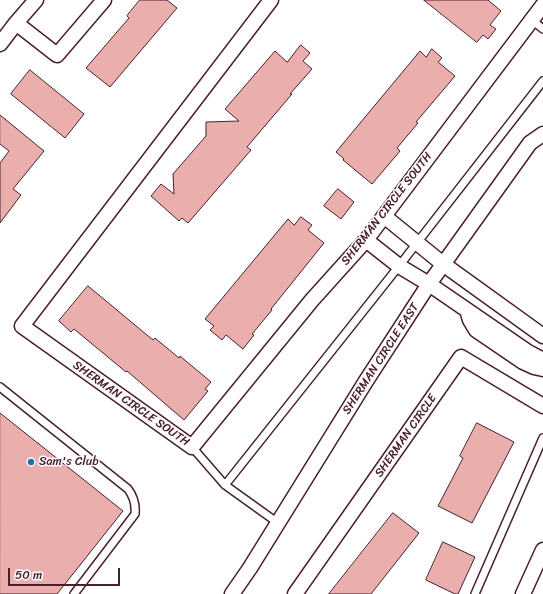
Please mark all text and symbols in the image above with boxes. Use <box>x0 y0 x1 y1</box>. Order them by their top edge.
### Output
street label: SHERMAN CIRCLE SOUTH <box>339 150 435 268</box>
street label: SHERMAN CIRCLE EAST <box>340 301 422 417</box>
street label: SHERMAN CIRCLE SOUTH <box>70 358 192 450</box>
street label: SHERMAN CIRCLE <box>372 392 440 480</box>
place label: Sam's Club <box>39 455 99 469</box>
marker: Sam's Club <box>26 457 36 467</box>
scale bar <box>10 560 122 586</box>
text: 50 m <box>15 564 42 586</box>

